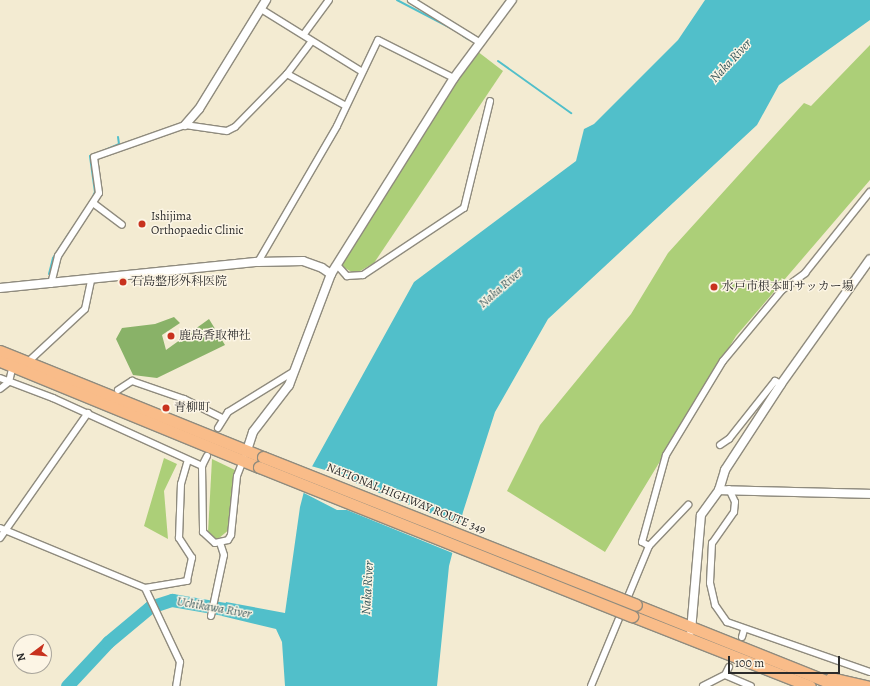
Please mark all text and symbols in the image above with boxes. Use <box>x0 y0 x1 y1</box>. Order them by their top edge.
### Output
water label: Naka River <box>707 36 755 86</box>
place label: Ishijima Orthopaedic Clinic <box>151 210 244 238</box>
marker: Ishijima Orthopaedic Clinic <box>136 218 148 230</box>
water label: Naka River <box>476 264 526 312</box>
place label: 石島整形外科医院 <box>131 275 227 289</box>
marker: 石島整形外科医院 <box>118 277 128 287</box>
place label: 水戸市根本町サッカー場 <box>722 280 854 294</box>
marker: 水戸市根本町サッカー場 <box>709 282 719 292</box>
place label: 鹿島香取神社 <box>179 329 251 343</box>
marker: 鹿島香取神社 <box>166 331 176 341</box>
place label: 青柳町 <box>174 401 210 415</box>
marker: 青柳町 <box>161 403 171 413</box>
street label: NATIONAL HIGHWAY ROUTE 349 <box>324 460 488 538</box>
water label: Naka River <box>359 561 377 615</box>
water label: Uchikawa River <box>175 594 253 622</box>
north arrow <box>12 634 52 674</box>
scale bar <box>730 648 842 674</box>
text: N <box>13 651 29 663</box>
text: 100 m <box>735 655 764 671</box>

